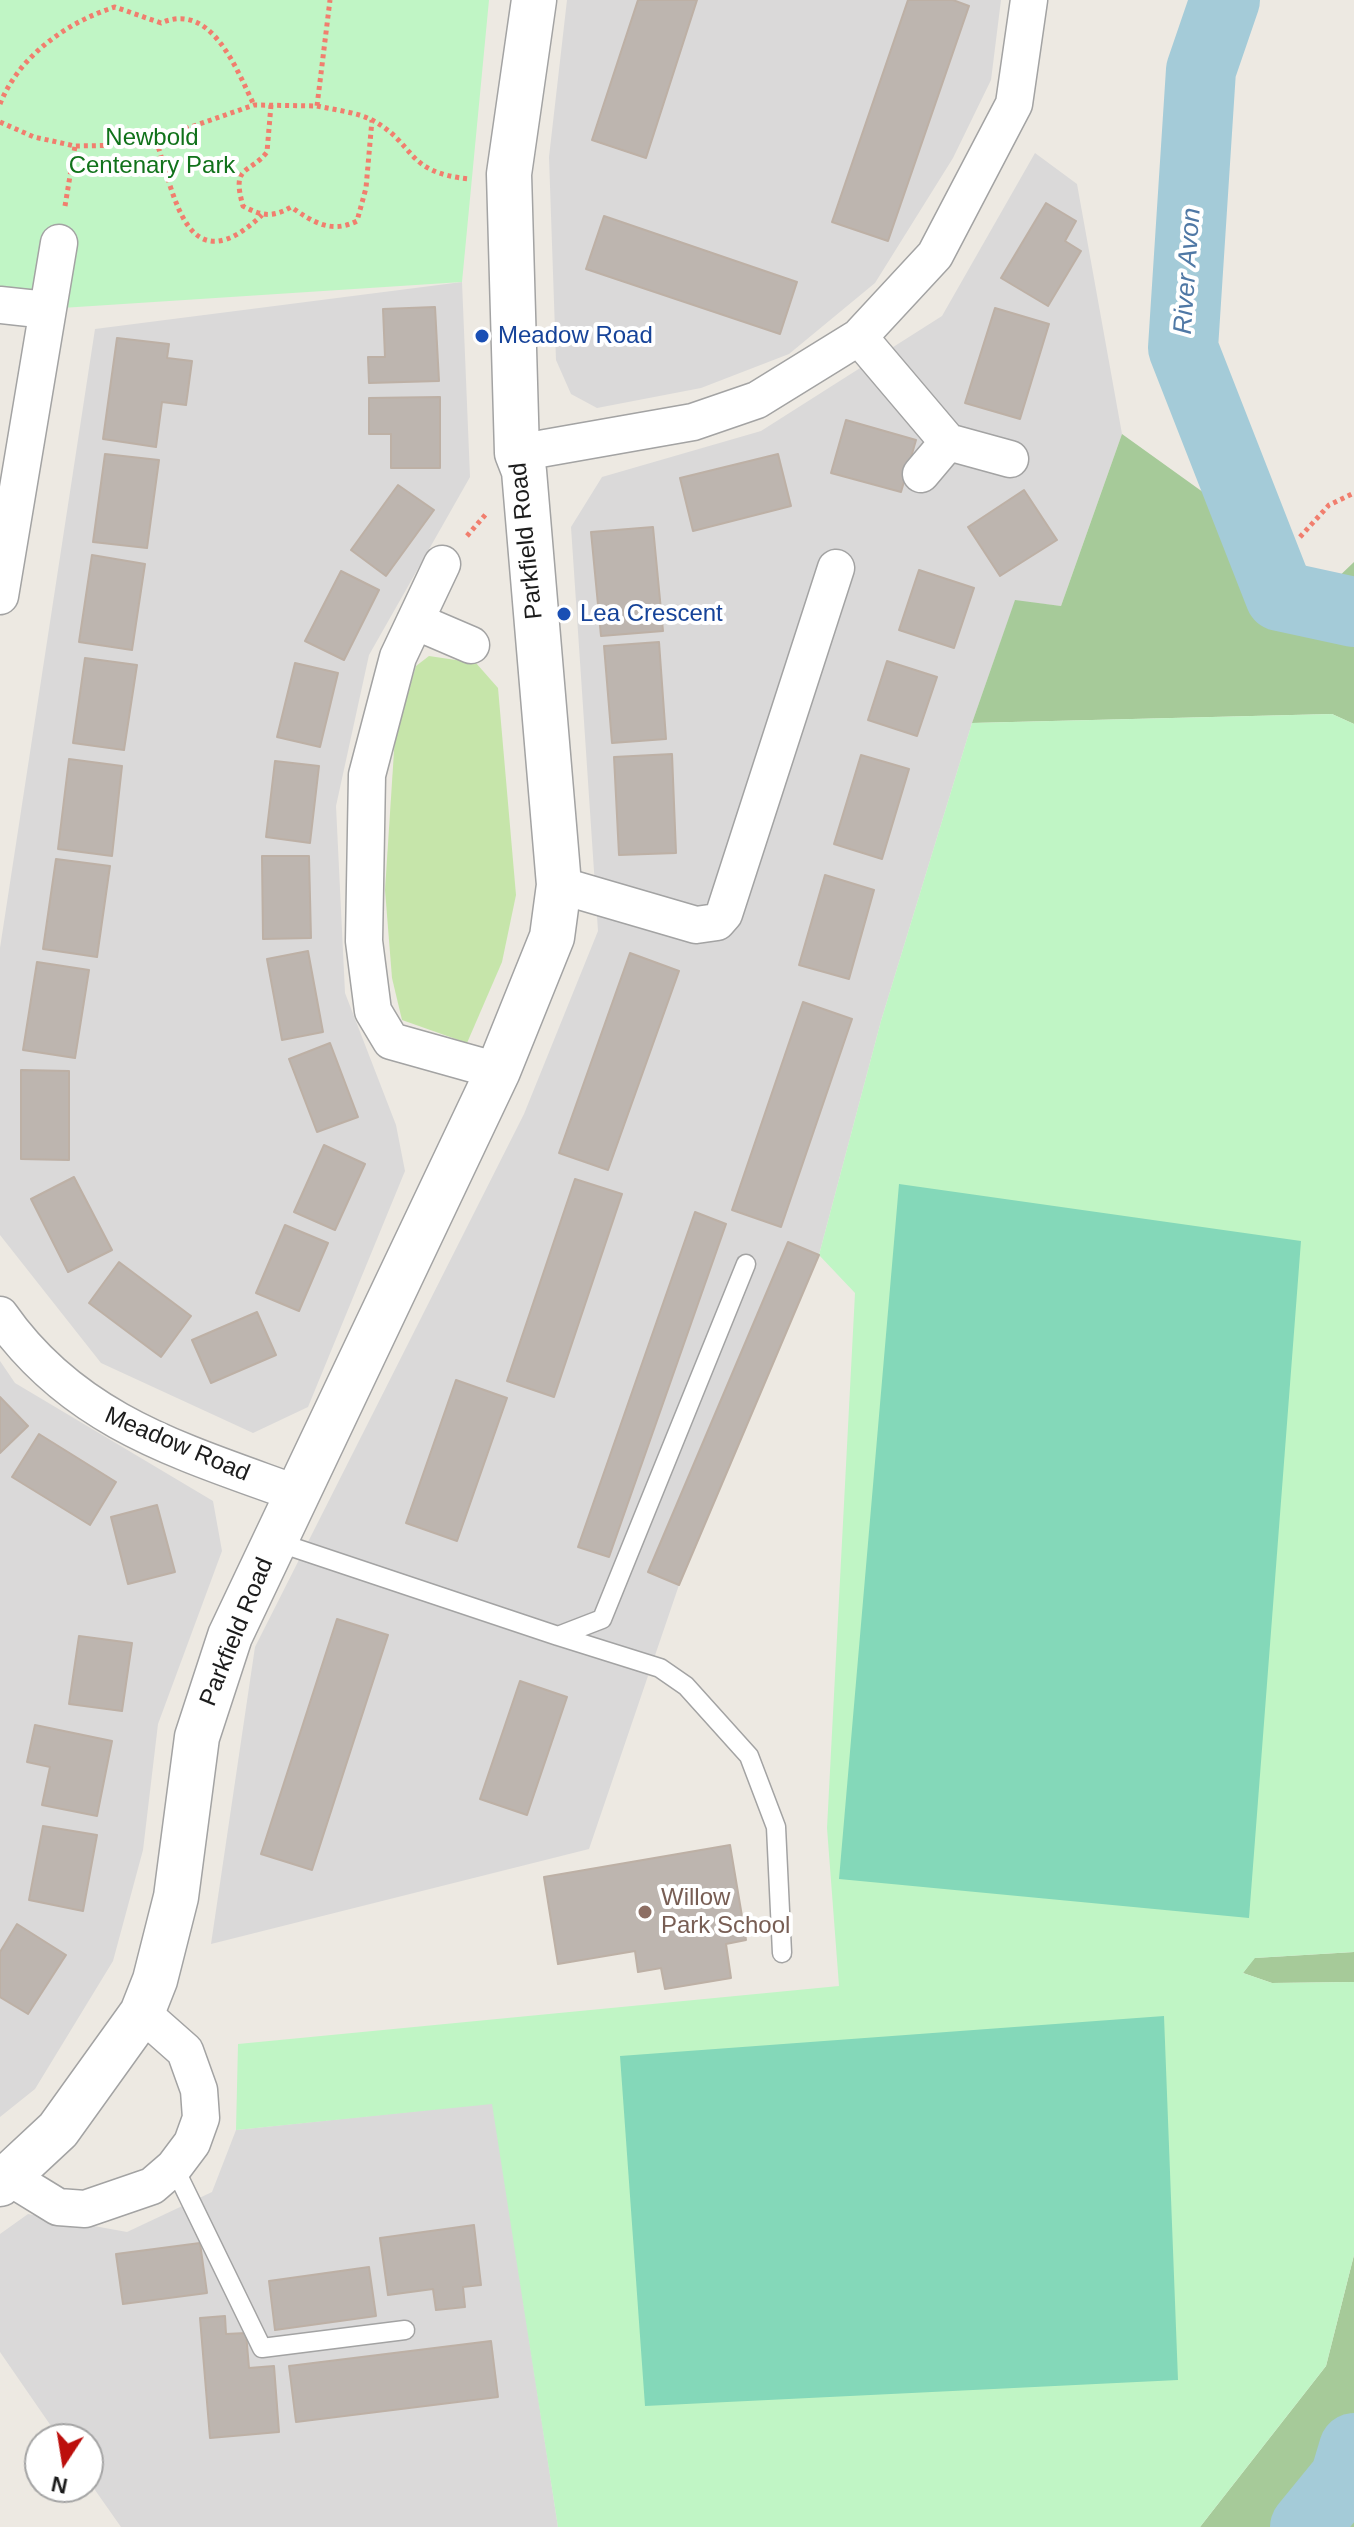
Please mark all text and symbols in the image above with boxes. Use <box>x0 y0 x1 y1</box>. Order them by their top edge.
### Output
park label: Newbold Centenary Park <box>69 124 235 180</box>
water label: River Avon <box>1168 207 1208 335</box>
place label: Meadow Road <box>498 322 653 350</box>
marker: Meadow Road <box>473 327 491 345</box>
street label: Parkfield Road <box>504 461 550 621</box>
place label: Lea Crescent <box>580 600 723 628</box>
marker: Lea Crescent <box>555 605 573 623</box>
street label: Meadow Road <box>100 1402 254 1488</box>
street label: Parkfield Road <box>194 1554 280 1710</box>
place label: Willow Park School <box>661 1884 790 1940</box>
marker: Willow Park School <box>636 1903 654 1921</box>
north arrow <box>24 2423 104 2503</box>
text: N <box>49 2471 70 2499</box>

